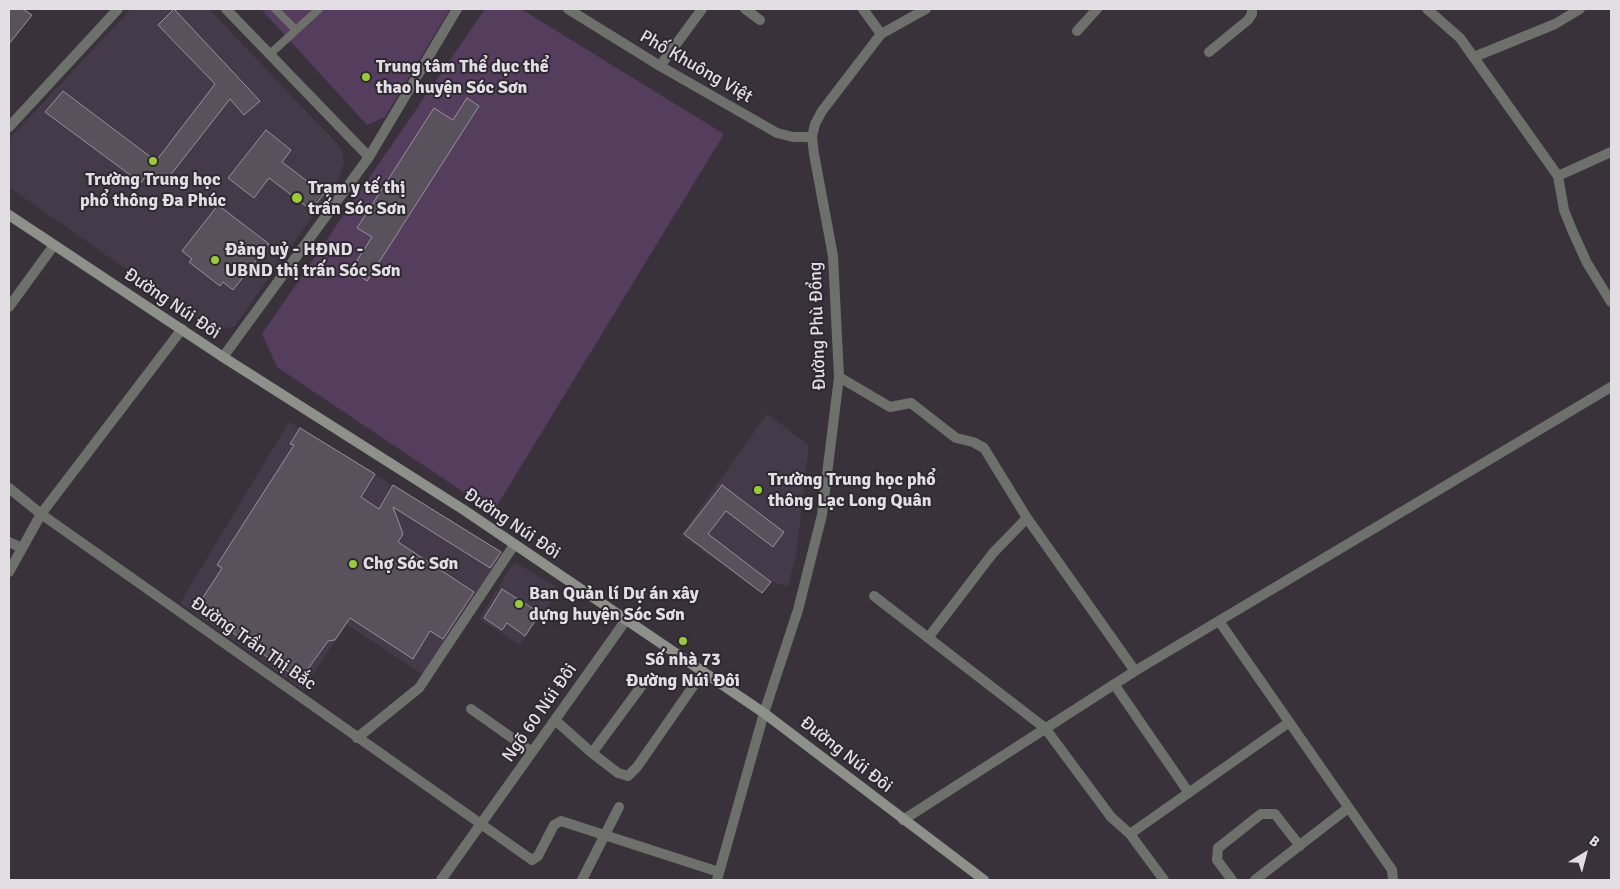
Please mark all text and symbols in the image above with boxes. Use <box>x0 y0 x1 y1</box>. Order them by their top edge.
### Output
street label: Phố Khuông Việt <box>636 26 756 108</box>
place label: Trung tâm Thể dục thể thao huyện Sóc Sơn <box>376 56 549 98</box>
marker: Trung tâm Thể dục thể thao huyện Sóc Sơn <box>360 71 372 83</box>
marker: Trường Trung học phổ thông Đa Phúc <box>147 155 159 167</box>
place label: Trường Trung học phổ thông Đa Phúc <box>80 169 226 212</box>
place label: Trạm y tế thị trấn Sóc Sơn <box>308 177 406 220</box>
marker: Trạm y tế thị trấn Sóc Sơn <box>290 191 304 205</box>
place label: Đảng uỷ - HĐND - UBND thị trấn Sóc Sơn <box>225 239 401 282</box>
marker: Đảng uỷ - HĐND - UBND thị trấn Sóc Sơn <box>209 254 221 266</box>
street label: Đường Phù Đổng <box>805 261 831 391</box>
street label: Đường Núi Đôi <box>120 264 224 344</box>
place label: Trường Trung học phổ thông Lạc Long Quân <box>768 469 936 512</box>
street label: Đường Núi Đôi <box>460 484 564 564</box>
marker: Trường Trung học phổ thông Lạc Long Quân <box>752 484 764 496</box>
place label: Chợ Sóc Sơn <box>363 553 458 575</box>
marker: Chợ Sóc Sơn <box>347 558 359 570</box>
place label: Ban Quản lí Dự án xây dựng huyện Sóc Sơn <box>529 583 699 626</box>
street label: Đường Trần Thị Bắc <box>186 593 320 695</box>
marker: Ban Quản lí Dự án xây dựng huyện Sóc Sơn <box>513 598 525 610</box>
marker: Số nhà 73 Đường Núi Đôi <box>677 635 689 647</box>
place label: Số nhà 73 Đường Núi Đôi <box>626 649 740 692</box>
street label: Ngõ 60 Núi Đôi <box>498 660 582 766</box>
street label: Đường Núi Đôi <box>795 712 897 798</box>
north arrow <box>1560 829 1610 879</box>
text: B <box>1586 832 1603 851</box>

